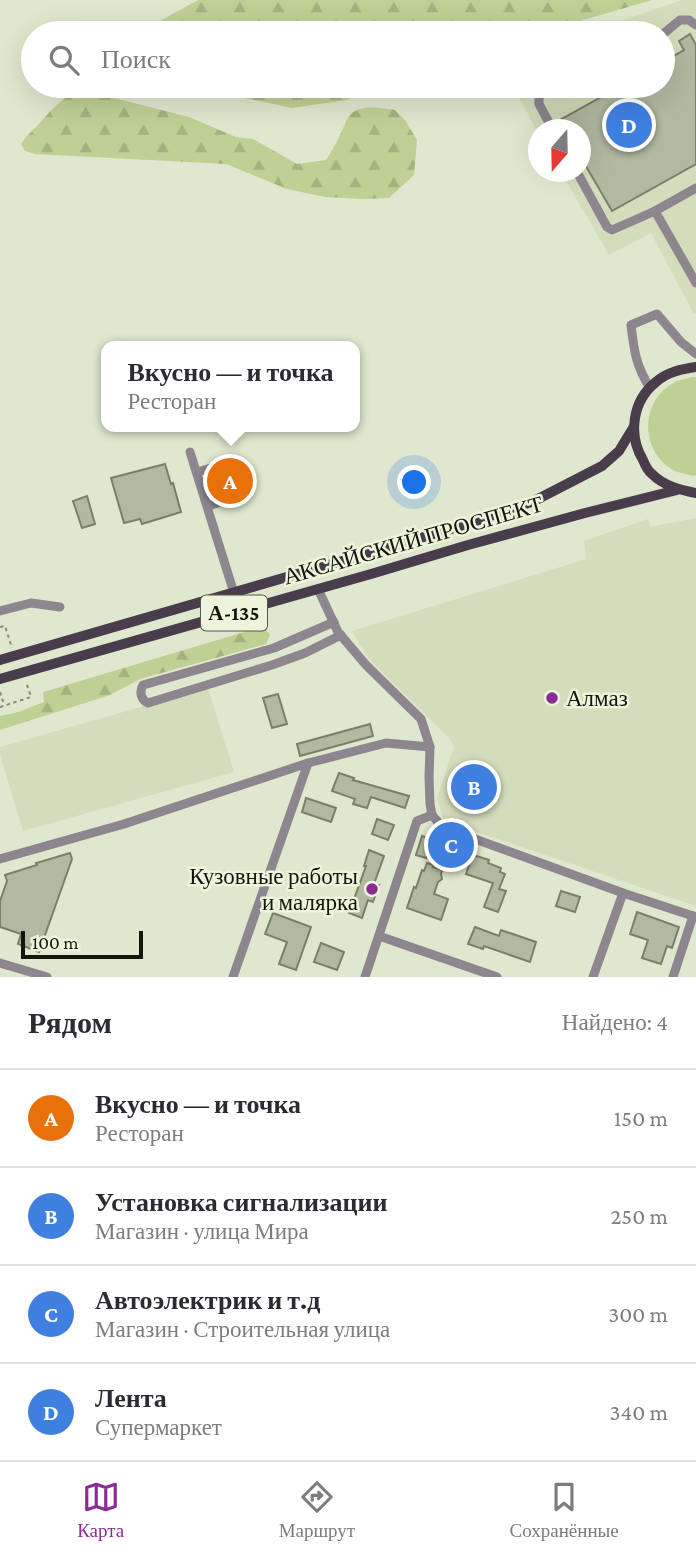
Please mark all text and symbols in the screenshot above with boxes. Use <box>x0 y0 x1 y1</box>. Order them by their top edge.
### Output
search box <box>21 21 675 98</box>
icon: search <box>45 41 83 79</box>
text: Поиск <box>101 45 171 74</box>
pin: D <box>606 99 652 151</box>
north arrow <box>528 119 591 182</box>
popup <box>101 341 360 432</box>
text: Вкусно — и точка <box>127 358 334 387</box>
text: Ресторан <box>127 388 216 414</box>
pin: A <box>207 455 253 507</box>
your location <box>397 465 431 499</box>
street label: АКСАЙСКИЙ ПРОСПЕКТ <box>280 490 546 590</box>
road number: А-135 <box>201 596 267 630</box>
place label: Алмаз <box>566 685 628 711</box>
marker: Алмаз <box>544 690 560 706</box>
pin: B <box>451 761 497 813</box>
pin: C <box>428 819 474 871</box>
place label: Кузовные работы и малярка <box>189 863 358 915</box>
marker: Кузовные работы и малярка <box>364 881 380 897</box>
scale bar <box>21 928 144 960</box>
text: 100 m <box>32 932 79 953</box>
text: Рядом <box>28 1006 112 1039</box>
text: Найдено: 4 <box>562 1009 668 1035</box>
text: Вкусно — и точка <box>95 1090 301 1119</box>
text: A <box>44 1105 58 1131</box>
text: 150 m <box>614 1105 668 1131</box>
text: Ресторан <box>95 1120 184 1146</box>
text: Установка сигнализации <box>95 1188 387 1217</box>
text: B <box>44 1203 58 1229</box>
text: 250 m <box>610 1203 668 1229</box>
text: Магазин · улица Мира <box>95 1218 309 1244</box>
text: Автоэлектрик и т.д <box>95 1286 320 1315</box>
text: C <box>44 1301 58 1327</box>
text: 300 m <box>608 1301 668 1327</box>
text: Магазин · Строительная улица <box>95 1316 390 1342</box>
text: Лента <box>95 1384 167 1413</box>
text: D <box>43 1399 59 1425</box>
text: 340 m <box>610 1399 668 1425</box>
text: Супермаркет <box>95 1414 222 1440</box>
tab: Карта <box>77 1478 124 1542</box>
tab: Маршрут <box>279 1478 355 1542</box>
tab: Сохранённые <box>510 1478 619 1542</box>

